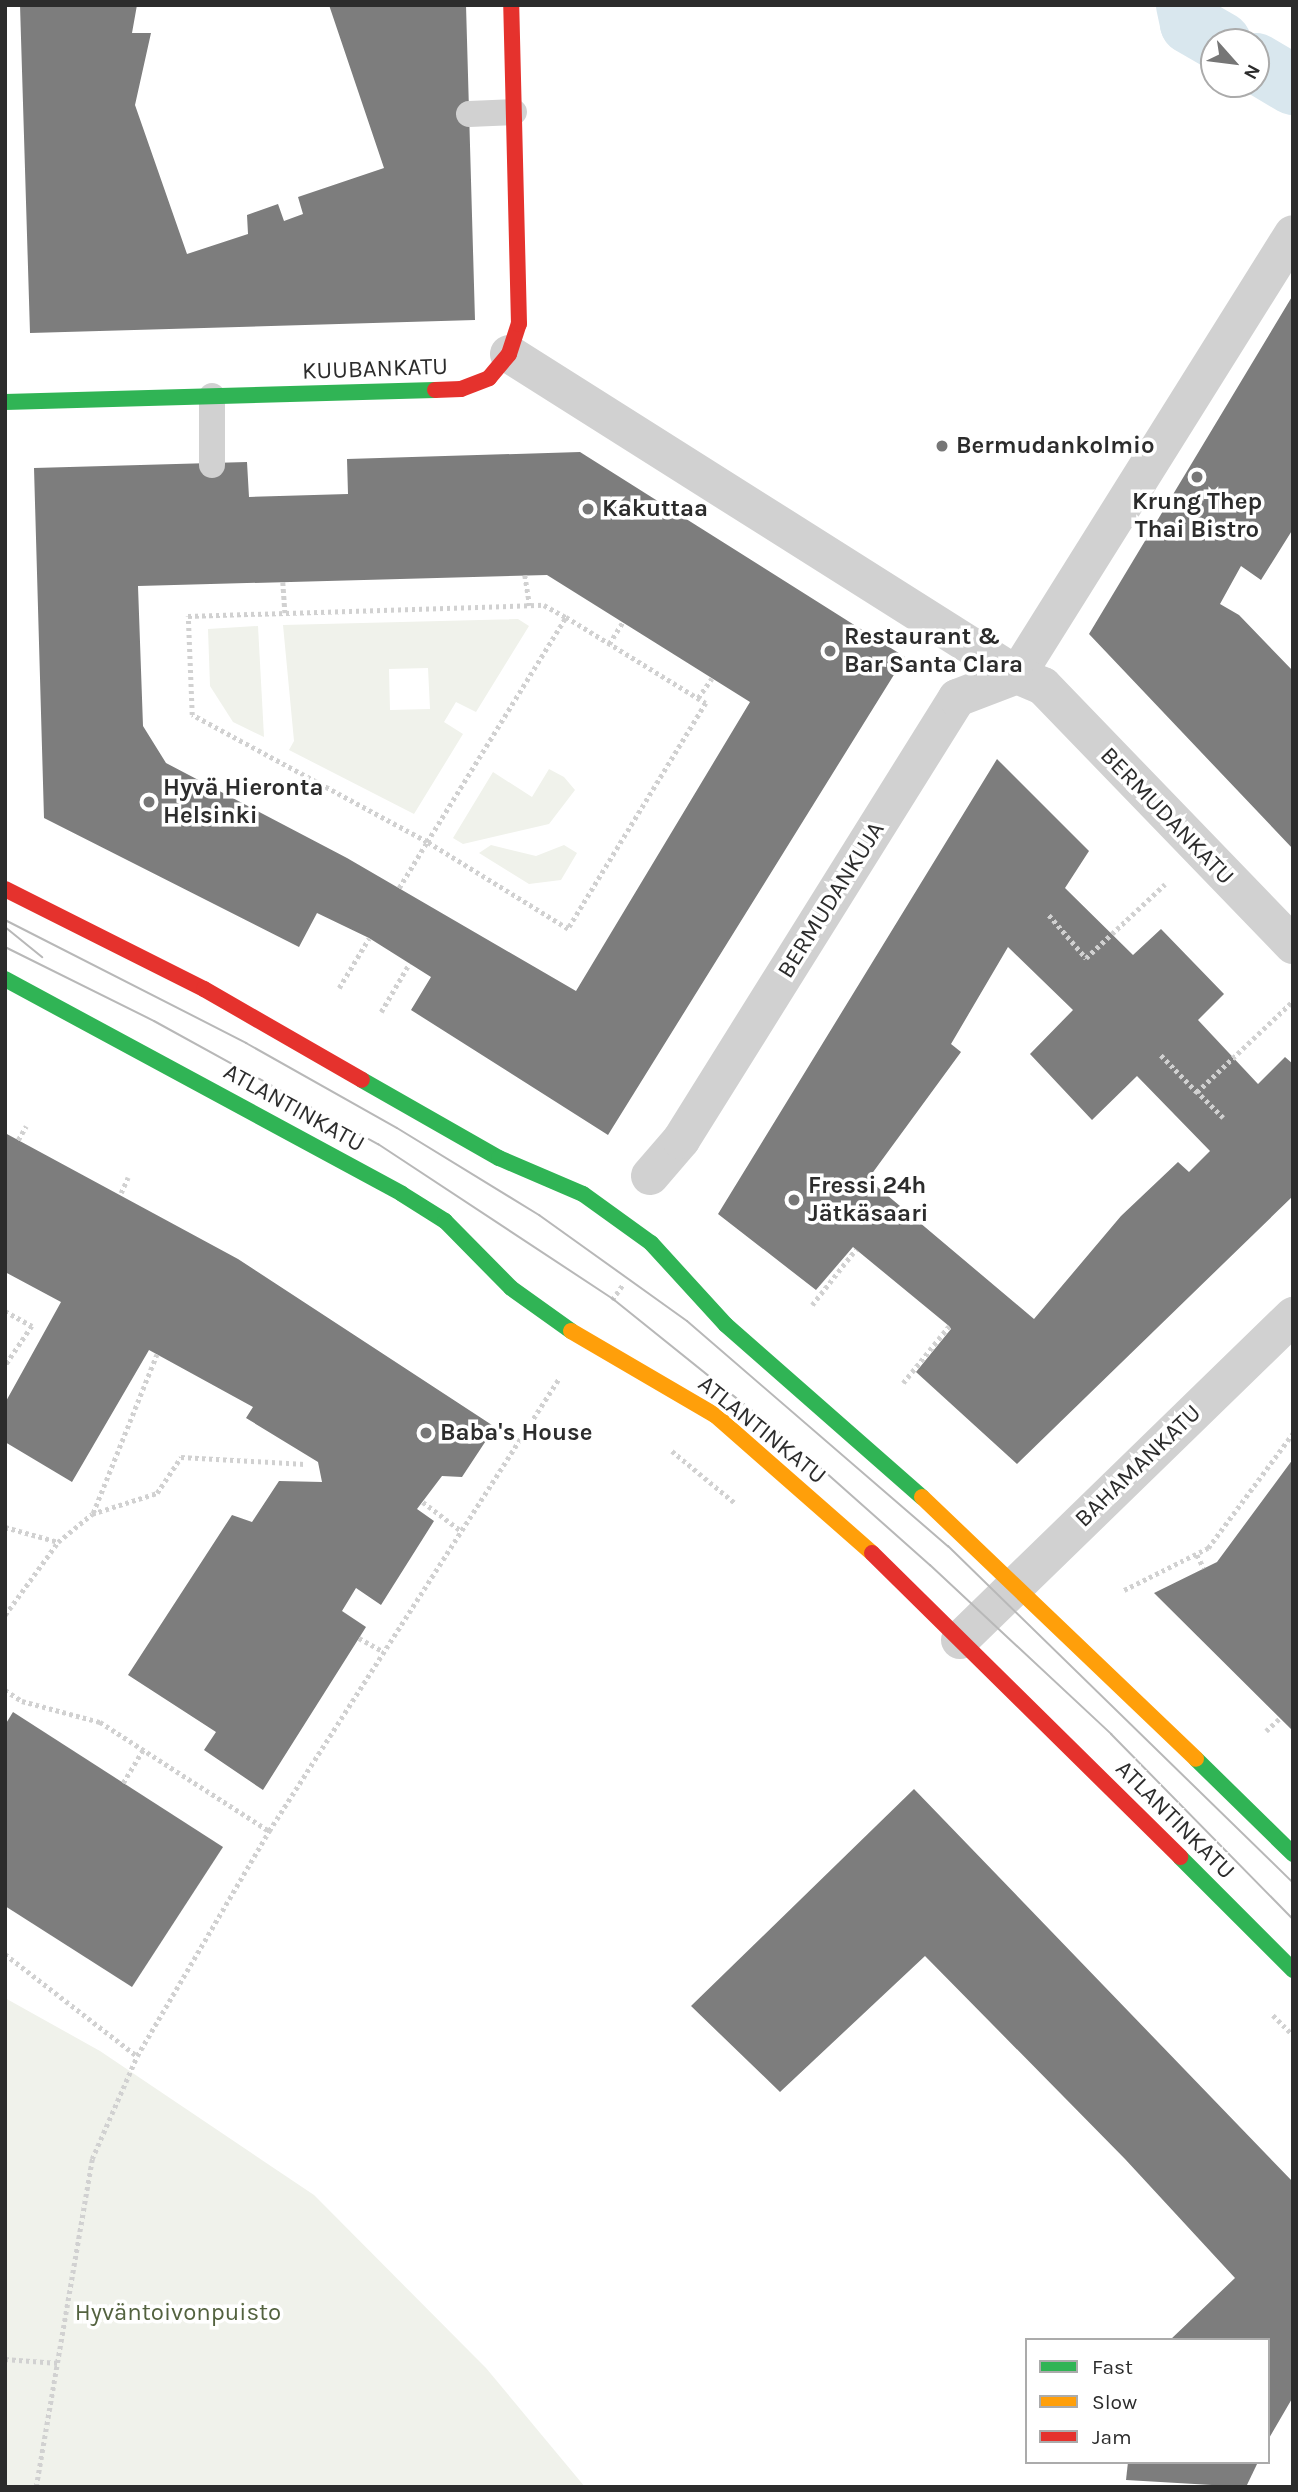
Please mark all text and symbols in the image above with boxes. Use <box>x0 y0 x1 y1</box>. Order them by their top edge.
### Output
north arrow <box>1200 28 1270 98</box>
text: N <box>1239 61 1265 83</box>
street label: KUUBANKATU <box>301 352 449 386</box>
place label: Bermudankolmio <box>956 432 1155 460</box>
marker: Bermudankolmio <box>934 438 950 454</box>
marker: Krung Thep Thai Bistro <box>1189 469 1205 485</box>
place label: Krung Thep Thai Bistro <box>1132 488 1262 544</box>
place label: Kakuttaa <box>602 495 708 523</box>
marker: Kakuttaa <box>580 501 596 517</box>
place label: Restaurant & Bar Santa Clara <box>844 623 1023 679</box>
marker: Restaurant & Bar Santa Clara <box>822 643 838 659</box>
street label: BERMUDANKATU <box>1094 741 1240 891</box>
place label: Hyvä Hieronta Helsinki <box>163 774 324 830</box>
marker: Hyvä Hieronta Helsinki <box>141 794 157 810</box>
street label: BERMUDANKUJA <box>771 817 891 983</box>
street label: ATLANTINKATU <box>219 1057 369 1159</box>
place label: Fressi 24h Jätkäsaari <box>808 1172 928 1228</box>
marker: Fressi 24h Jätkäsaari <box>786 1192 802 1208</box>
street label: ATLANTINKATU <box>692 1370 832 1490</box>
street label: BAHAMANKATU <box>1069 1399 1207 1533</box>
place label: Baba's House <box>440 1419 592 1447</box>
marker: Baba's House <box>418 1425 434 1441</box>
street label: ATLANTINKATU <box>1110 1755 1240 1885</box>
park label: Hyväntoivonpuisto <box>75 2299 281 2327</box>
legend <box>1025 2338 1270 2464</box>
text: Fast <box>1092 2355 1133 2379</box>
text: Slow <box>1092 2390 1137 2414</box>
text: Jam <box>1092 2425 1132 2449</box>

